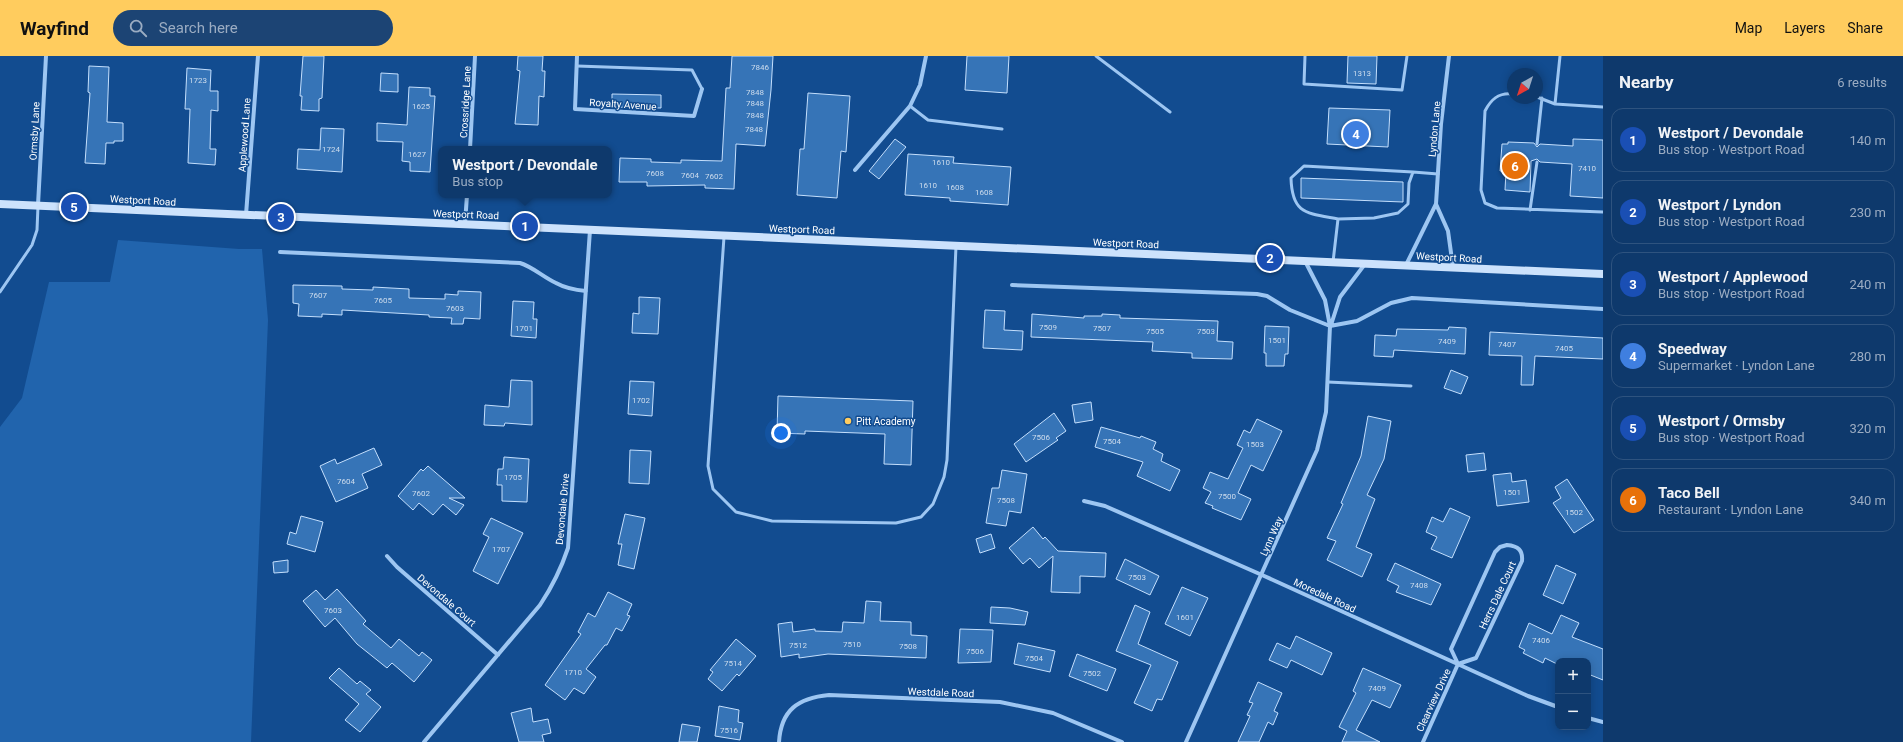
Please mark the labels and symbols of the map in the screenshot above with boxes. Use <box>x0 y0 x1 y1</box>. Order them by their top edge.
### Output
house number: 7846 <box>751 63 769 72</box>
street label: Crossridge Lane <box>458 66 473 138</box>
north arrow <box>1507 68 1543 104</box>
house number: 1313 <box>1353 69 1371 78</box>
house number: 1723 <box>189 76 207 85</box>
house number: 7848 <box>746 88 764 97</box>
street label: Royalty Avenue <box>589 97 657 112</box>
street label: Applewood Lane <box>236 98 253 172</box>
house number: 7848 <box>746 99 764 108</box>
street label: Ormsby Lane <box>27 101 42 161</box>
street label: Lyndon Lane <box>1427 101 1442 157</box>
house number: 1625 <box>412 102 430 111</box>
house number: 7848 <box>746 111 764 120</box>
pin: 4 <box>1343 119 1369 149</box>
house number: 7848 <box>745 125 763 134</box>
house number: 1724 <box>322 145 340 154</box>
house number: 1627 <box>408 150 426 159</box>
pin: 6 <box>1502 151 1528 181</box>
house number: 1610 <box>932 158 950 167</box>
house number: 7410 <box>1578 164 1596 173</box>
house number: 7608 <box>646 169 664 178</box>
house number: 7604 <box>681 171 699 180</box>
house number: 7602 <box>705 172 723 181</box>
house number: 1610 <box>919 181 937 190</box>
house number: 1608 <box>946 183 964 192</box>
house number: 1608 <box>975 188 993 197</box>
pin: 5 <box>61 192 87 222</box>
street label: Westport Road <box>110 193 176 208</box>
pin: 3 <box>268 202 294 232</box>
street label: Westport Road <box>433 208 499 221</box>
pin: 1 <box>512 211 538 241</box>
street label: Westport Road <box>769 223 835 236</box>
street label: Westport Road <box>1093 237 1159 250</box>
pin: 2 <box>1257 243 1283 273</box>
street label: Westport Road <box>1416 250 1482 265</box>
house number: 7607 <box>309 291 327 300</box>
house number: 7605 <box>374 296 392 305</box>
house number: 7603 <box>446 304 464 313</box>
house number: 7509 <box>1039 323 1057 332</box>
house number: 1701 <box>515 324 533 333</box>
house number: 7507 <box>1093 324 1111 333</box>
house number: 7505 <box>1146 327 1164 336</box>
house number: 7503 <box>1197 327 1215 336</box>
house number: 1501 <box>1268 336 1286 345</box>
house number: 7409 <box>1438 337 1456 346</box>
house number: 7407 <box>1498 340 1516 349</box>
house number: 7405 <box>1555 344 1573 353</box>
house number: 1702 <box>632 396 650 405</box>
marker: Pitt Academy <box>843 416 853 426</box>
place label: Pitt Academy <box>856 416 916 427</box>
your location <box>771 423 791 443</box>
house number: 7506 <box>1032 433 1050 442</box>
house number: 7504 <box>1103 437 1121 446</box>
house number: 1503 <box>1246 440 1264 449</box>
house number: 1705 <box>504 473 522 482</box>
street label: Devondale Drive <box>554 473 571 545</box>
house number: 7604 <box>337 477 355 486</box>
house number: 1501 <box>1503 488 1521 497</box>
house number: 7602 <box>412 489 430 498</box>
house number: 7500 <box>1218 492 1236 501</box>
house number: 7508 <box>997 496 1015 505</box>
house number: 1502 <box>1565 508 1583 517</box>
street label: Lynn Way <box>1258 515 1285 558</box>
house number: 1707 <box>492 545 510 554</box>
street label: Herrs Dale Court <box>1477 559 1518 631</box>
street label: Devondale Court <box>415 572 478 629</box>
house number: 7503 <box>1128 573 1146 582</box>
street label: Moredale Road <box>1292 576 1358 615</box>
house number: 7408 <box>1410 581 1428 590</box>
house number: 7603 <box>324 606 342 615</box>
house number: 1601 <box>1176 613 1194 622</box>
house number: 7406 <box>1532 636 1550 645</box>
house number: 7510 <box>843 640 861 649</box>
house number: 7512 <box>789 641 807 650</box>
house number: 7508 <box>899 642 917 651</box>
house number: 7506 <box>966 647 984 656</box>
house number: 7504 <box>1025 654 1043 663</box>
house number: 7514 <box>724 659 742 668</box>
street label: Clearview Drive <box>1414 667 1453 733</box>
house number: 1710 <box>564 668 582 677</box>
house number: 7502 <box>1083 669 1101 678</box>
house number: 7409 <box>1368 684 1386 693</box>
street label: Westdale Road <box>907 686 975 699</box>
house number: 7516 <box>720 726 738 735</box>

